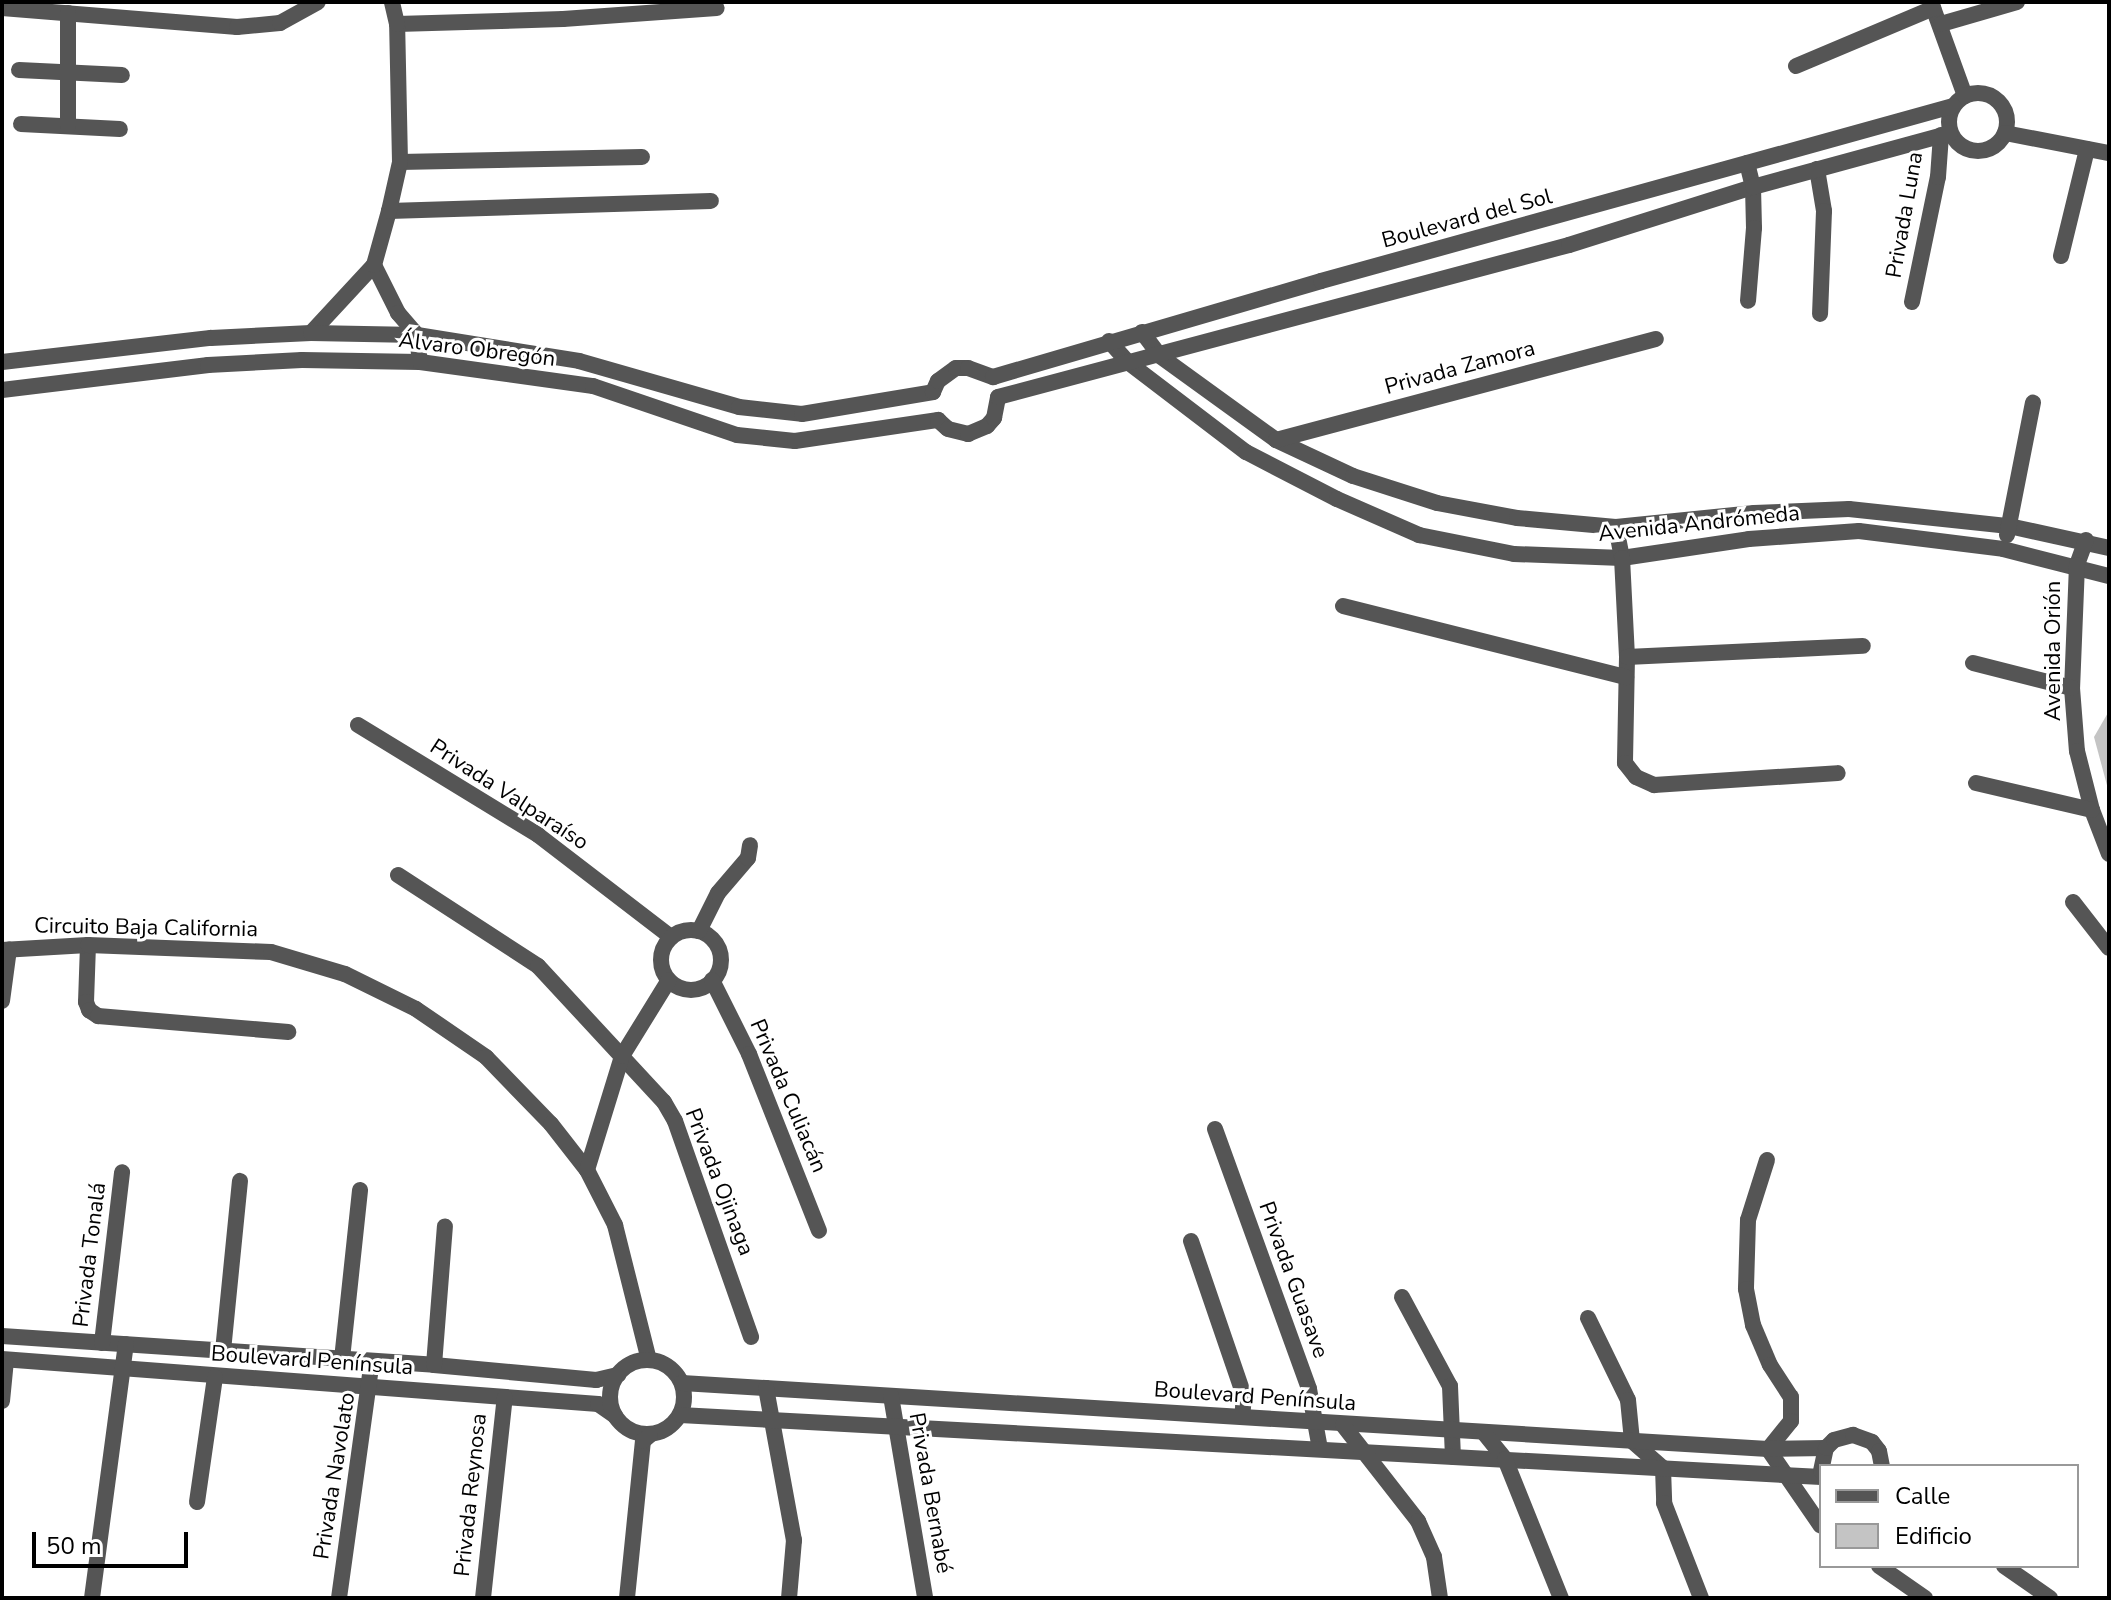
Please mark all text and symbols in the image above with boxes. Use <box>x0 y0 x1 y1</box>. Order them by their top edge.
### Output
street label: Privada Luna <box>1881 150 1929 280</box>
street label: Boulevard del Sol <box>1379 184 1555 254</box>
street label: Álvaro Obregón <box>397 327 557 373</box>
street label: Privada Zamora <box>1382 335 1538 401</box>
street label: Avenida Andrómeda <box>1597 500 1801 548</box>
street label: Avenida Orión <box>2041 581 2067 721</box>
street label: Privada Valparaíso <box>425 734 593 856</box>
street label: Circuito Baja California <box>34 913 258 943</box>
street label: Privada Culiacán <box>744 1015 832 1177</box>
street label: Privada Ojinaga <box>679 1105 759 1259</box>
street label: Privada Tonalá <box>68 1181 112 1329</box>
street label: Privada Guasave <box>1252 1198 1334 1362</box>
street label: Boulevard Península <box>210 1341 414 1381</box>
street label: Boulevard Península <box>1153 1377 1357 1417</box>
street label: Privada Navolato <box>309 1391 361 1561</box>
street label: Privada Bernabé <box>903 1411 957 1575</box>
street label: Privada Reynosa <box>449 1412 493 1578</box>
legend <box>1819 1464 2079 1568</box>
text: Calle <box>1895 1480 1950 1512</box>
scale bar <box>36 1516 192 1566</box>
text: Edificio <box>1895 1520 1972 1552</box>
text: 50 m <box>46 1530 102 1562</box>

